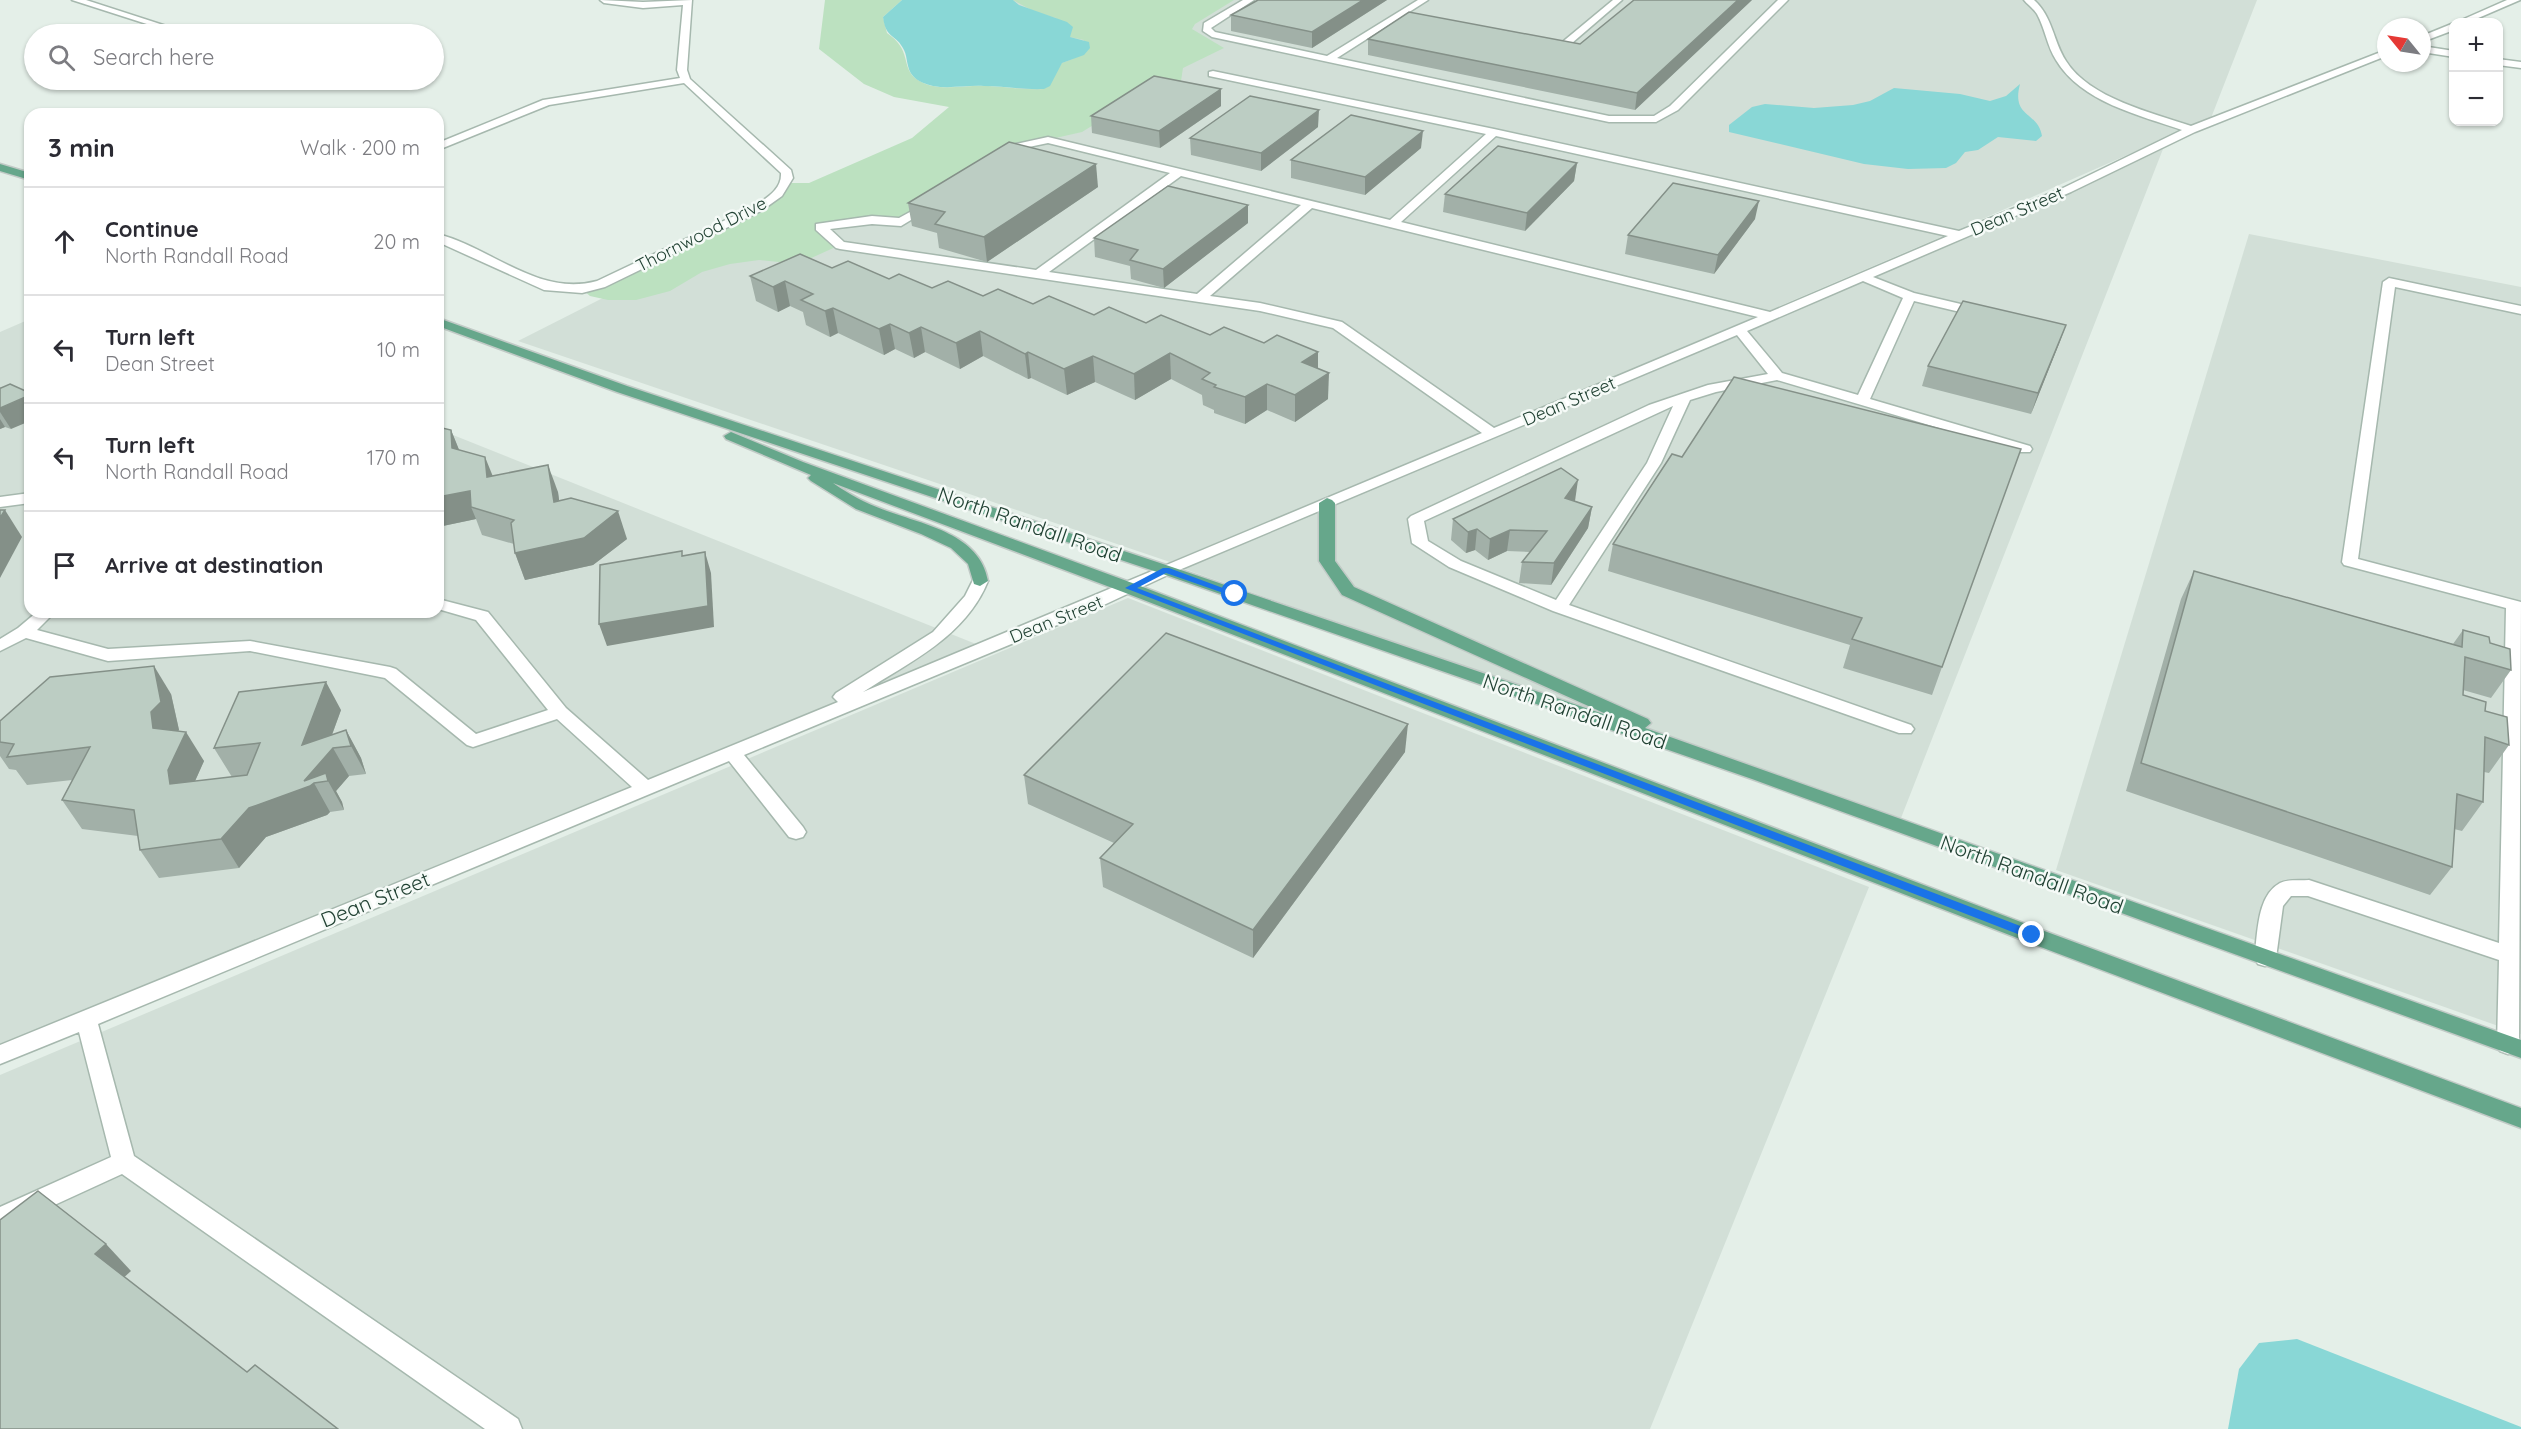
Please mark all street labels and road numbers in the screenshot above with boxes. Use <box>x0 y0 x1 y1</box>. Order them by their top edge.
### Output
street label: Dean Street <box>1967 181 2067 241</box>
street label: Thornwood Drive <box>632 191 770 277</box>
street label: Dean Street <box>1519 371 1619 431</box>
street label: North Randall Road <box>935 480 1125 568</box>
street label: Dean Street <box>1006 590 1106 648</box>
street label: North Randall Road <box>1480 667 1670 755</box>
street label: North Randall Road <box>1937 829 2127 919</box>
street label: Dean Street <box>317 865 433 933</box>

